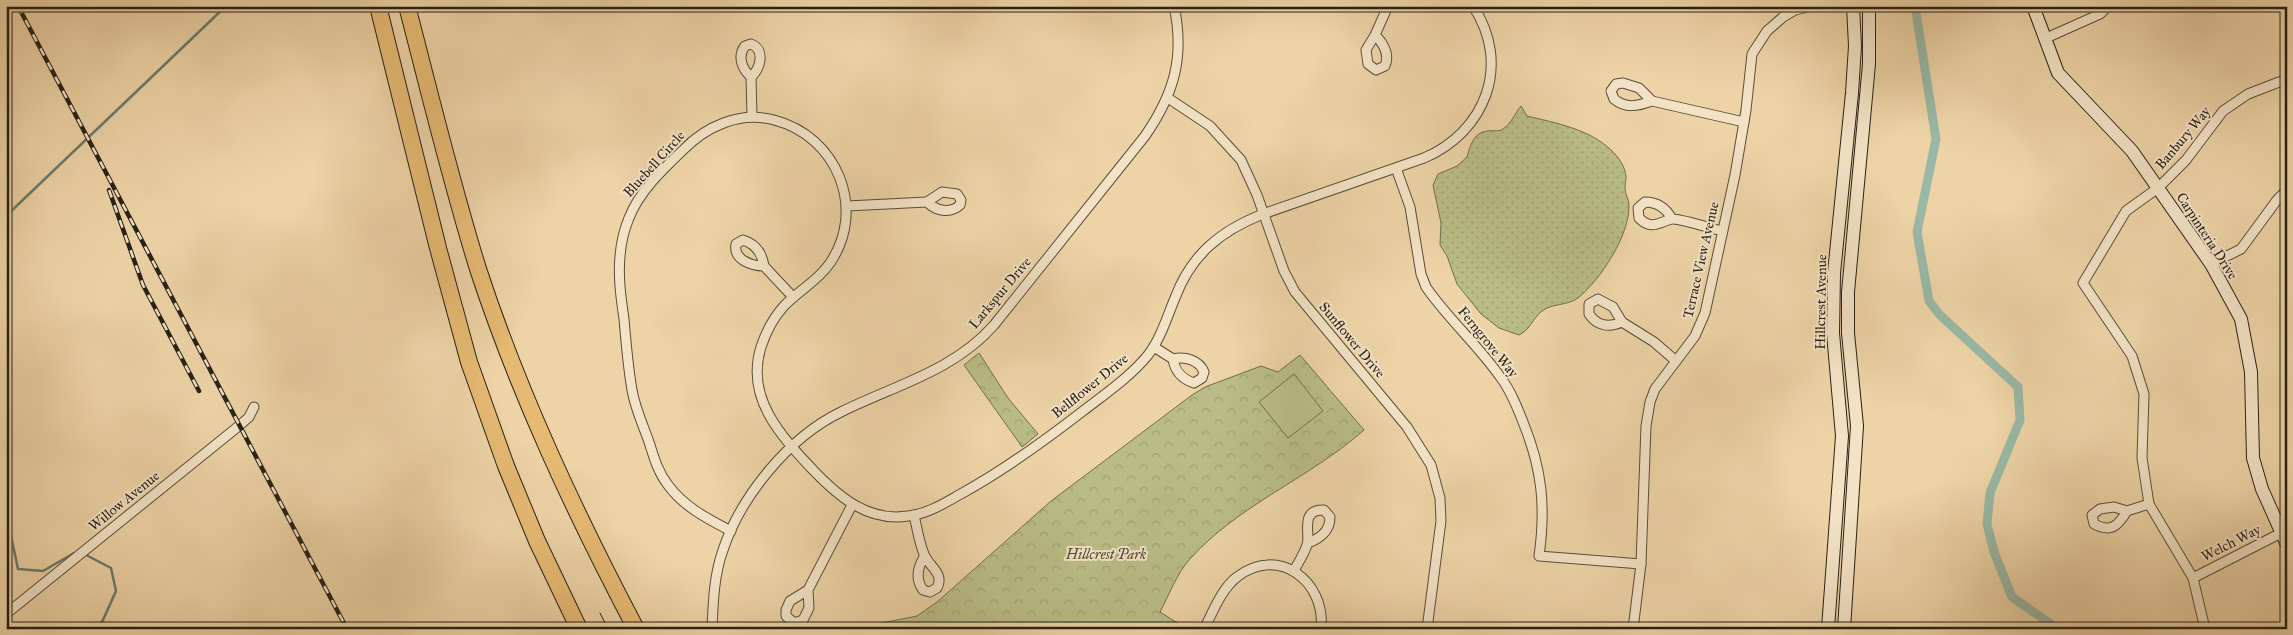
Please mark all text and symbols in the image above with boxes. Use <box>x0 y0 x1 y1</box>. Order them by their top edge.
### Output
street label: Banbury Way <box>2152 103 2214 173</box>
street label: Bluebell Circle <box>620 127 688 201</box>
street label: Carpinteria Drive <box>2173 189 2242 283</box>
street label: Terrace View Avenue <box>1679 200 1723 320</box>
street label: Larkspur Drive <box>965 254 1035 332</box>
street label: Hillcrest Avenue <box>1812 254 1830 350</box>
street label: Sunflower Drive <box>1315 299 1389 381</box>
street label: Ferngrove Way <box>1454 303 1522 381</box>
street label: Bellflower Drive <box>1048 350 1132 422</box>
street label: Willow Avenue <box>85 467 163 535</box>
street label: Welch Way <box>2199 521 2264 565</box>
park label: Hillcrest Park <box>1065 546 1147 563</box>

